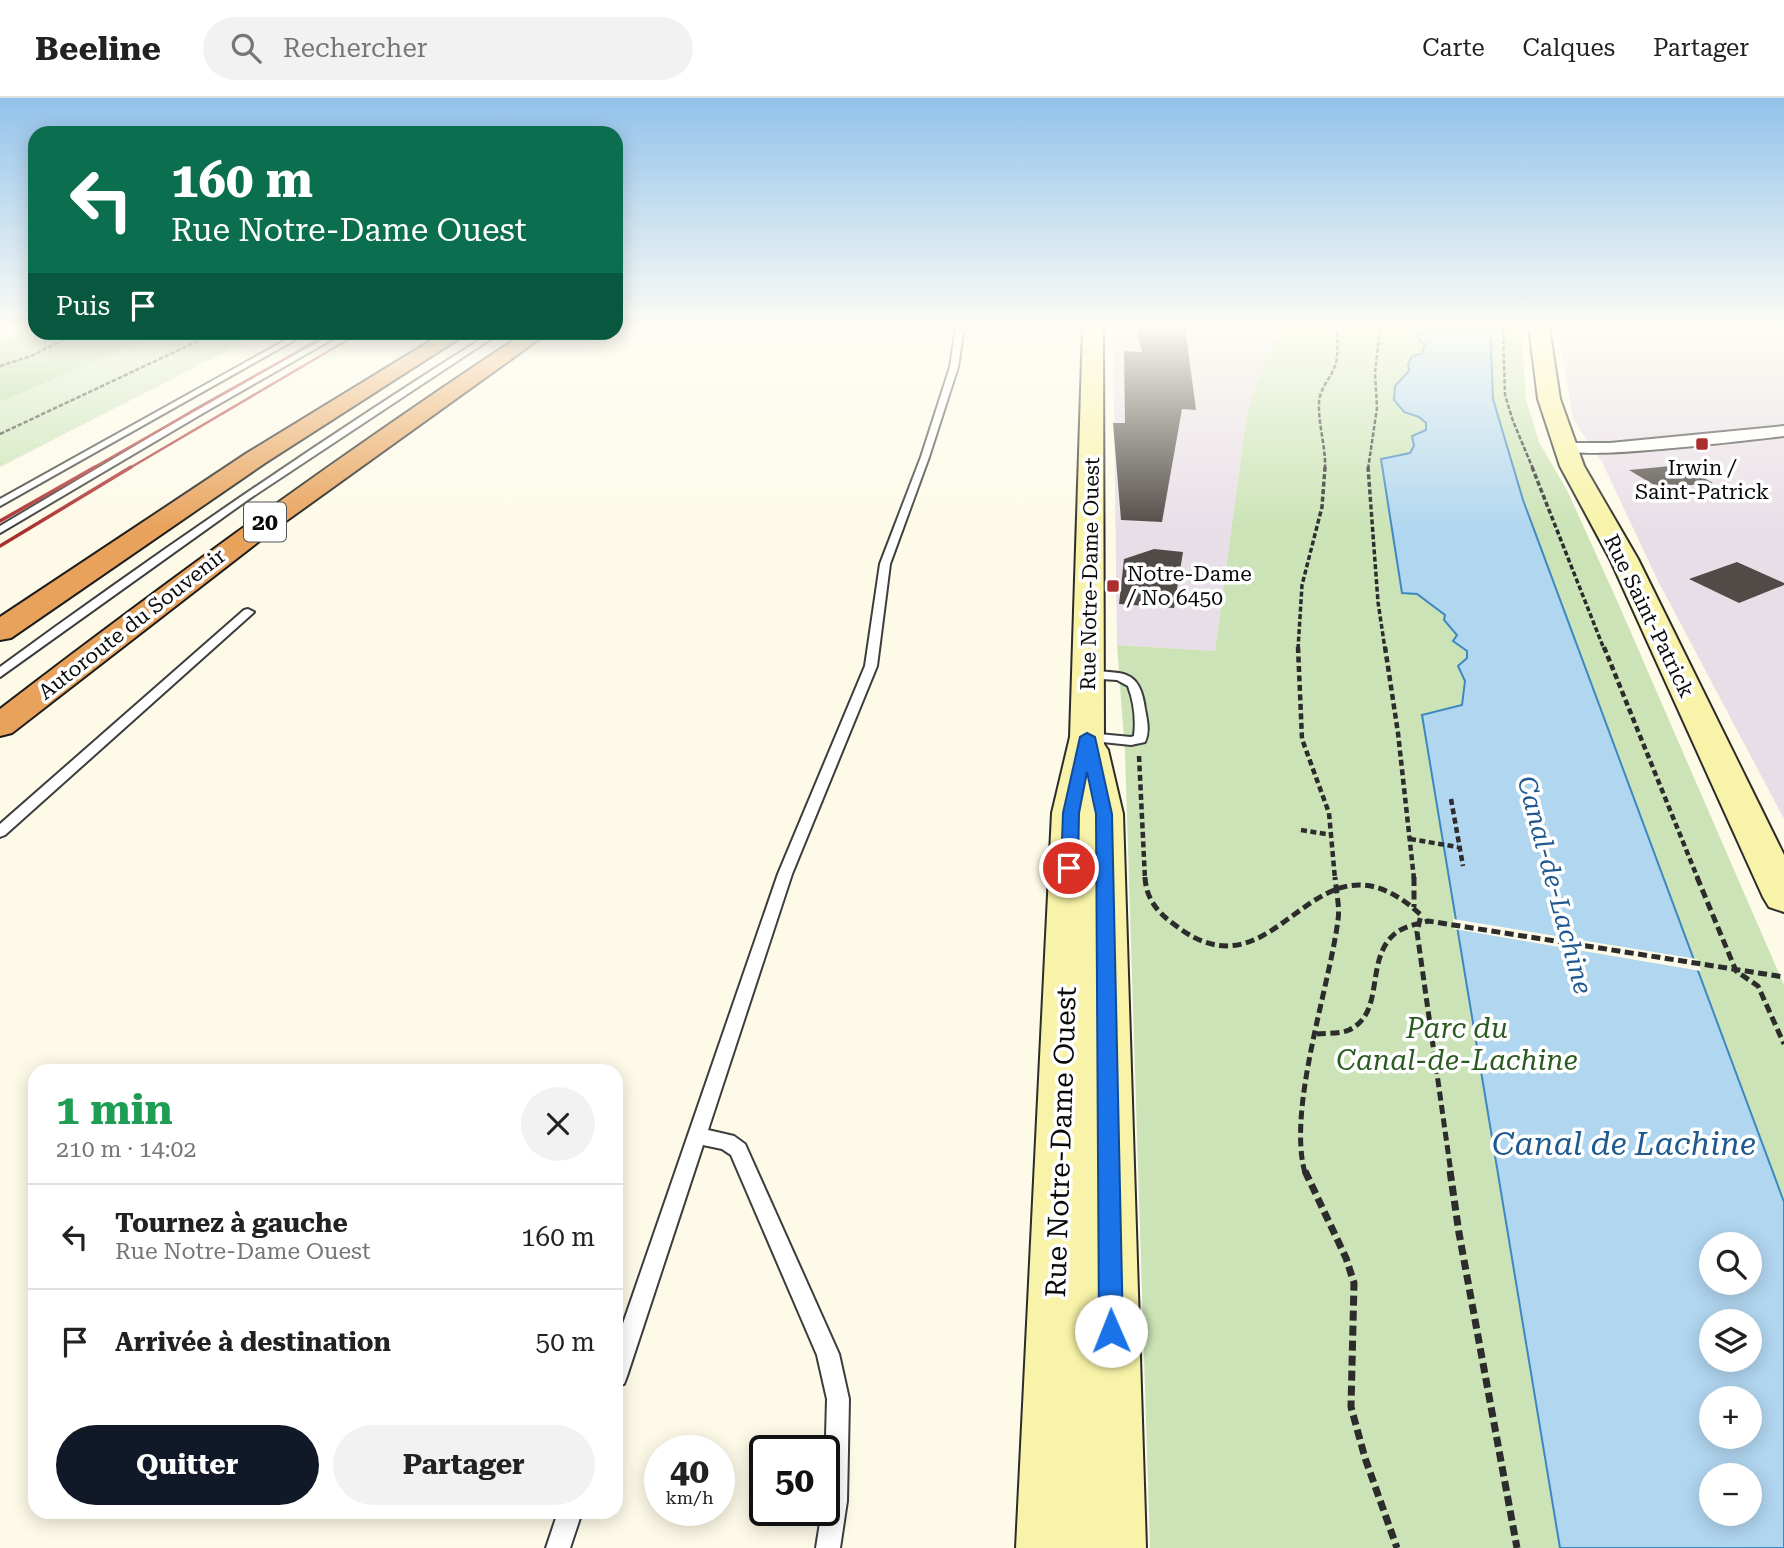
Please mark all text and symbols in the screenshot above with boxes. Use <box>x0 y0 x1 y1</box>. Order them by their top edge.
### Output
search box <box>203 17 693 80</box>
text: Beeline <box>35 29 161 68</box>
icon: search <box>227 29 265 67</box>
text: Rechercher <box>283 33 427 63</box>
text: Carte <box>1422 34 1485 62</box>
text: Calques <box>1523 34 1615 62</box>
text: Partager <box>1653 34 1749 62</box>
text: 160 m <box>171 152 313 209</box>
icon: left <box>56 154 147 245</box>
text: Rue Notre-Dame Ouest <box>171 211 527 249</box>
icon: arrive <box>124 287 162 325</box>
text: Puis <box>56 291 110 321</box>
marker: Irwin / Saint-Patrick <box>1694 436 1710 452</box>
place label: Irwin / Saint-Patrick <box>1635 456 1769 504</box>
street label: Rue Notre-Dame Ouest <box>1076 457 1104 691</box>
road number: 20 <box>244 502 286 542</box>
street label: Rue Saint-Patrick <box>1599 531 1699 701</box>
street label: Autoroute du Souvenir <box>34 543 230 704</box>
place label: Notre-Dame / No 6450 <box>1126 562 1252 610</box>
marker: Notre-Dame / No 6450 <box>1105 578 1121 594</box>
water label: Canal-de-Lachine <box>1511 773 1599 997</box>
pin <box>1039 838 1099 898</box>
icon: arrive <box>1050 849 1088 887</box>
street label: Rue Notre-Dame Ouest <box>1039 986 1083 1298</box>
park label: Parc du Canal-de-Lachine <box>1336 1012 1578 1077</box>
text: 1 min <box>56 1085 173 1134</box>
button: close <box>521 1087 595 1161</box>
water label: Canal de Lachine <box>1492 1125 1756 1163</box>
text: 210 m · 14:02 <box>56 1136 196 1163</box>
text: Tournez à gauche <box>115 1208 348 1238</box>
icon: left <box>56 1218 94 1256</box>
text: 160 m <box>521 1222 595 1252</box>
map controls <box>1699 1232 1762 1526</box>
button: search <box>1699 1232 1762 1295</box>
text: Rue Notre-Dame Ouest <box>115 1238 371 1265</box>
position arrow <box>1074 1294 1148 1368</box>
button: layers <box>1699 1309 1762 1372</box>
icon: arrive <box>56 1323 94 1361</box>
text: Arrivée à destination <box>115 1327 391 1357</box>
text: 50 m <box>536 1327 595 1357</box>
button: + <box>1699 1386 1762 1449</box>
button: Quitter <box>56 1425 319 1505</box>
button: Partager <box>333 1425 595 1505</box>
speed limit sign: 50 <box>749 1435 840 1526</box>
text: 40 <box>670 1451 709 1492</box>
button: − <box>1699 1463 1762 1526</box>
text: km/h <box>665 1487 714 1508</box>

